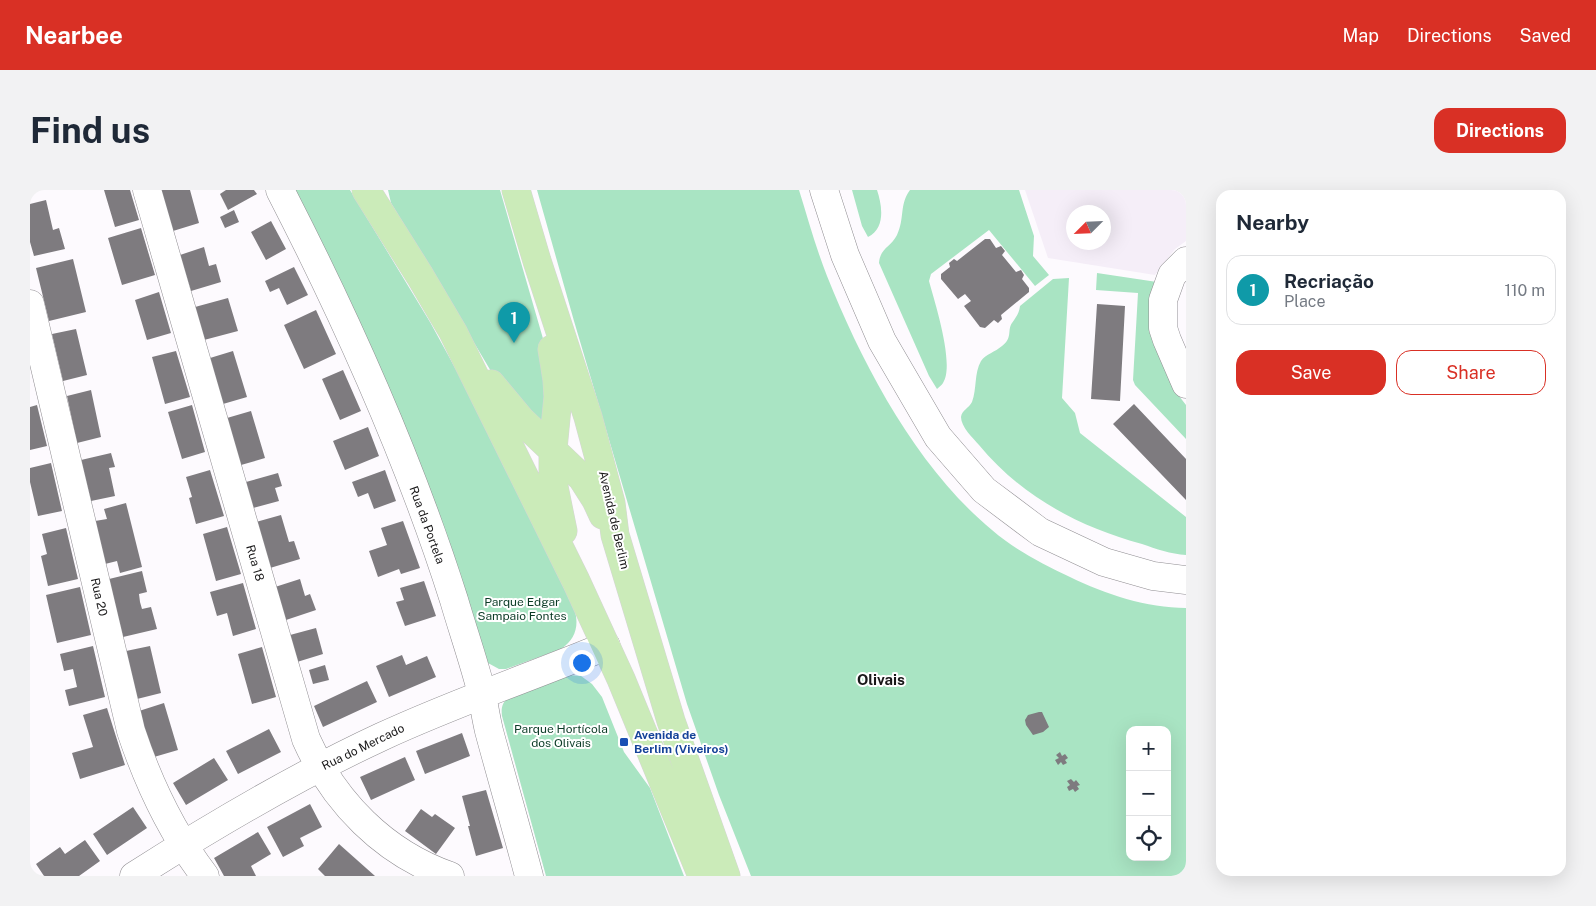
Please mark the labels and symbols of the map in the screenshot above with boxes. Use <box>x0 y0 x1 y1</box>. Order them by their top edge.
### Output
north arrow <box>1066 205 1111 250</box>
pin: 1 <box>498 302 530 343</box>
street label: Avenida de Berlim <box>596 470 632 570</box>
street label: Rua da Portela <box>406 484 448 566</box>
street label: Rua 18 <box>243 543 267 583</box>
street label: Rua 20 <box>88 576 110 618</box>
park label: Parque Edgar Sampaio Fontes <box>477 595 567 623</box>
your location <box>569 650 595 676</box>
district label: Olivais <box>857 671 905 688</box>
street label: Rua do Mercado <box>319 721 407 773</box>
park label: Parque Hortícola dos Olivais <box>514 722 608 750</box>
place label: Avenida de Berlim (Viveiros) <box>634 728 729 756</box>
marker: Avenida de Berlim (Viveiros) <box>618 736 630 748</box>

